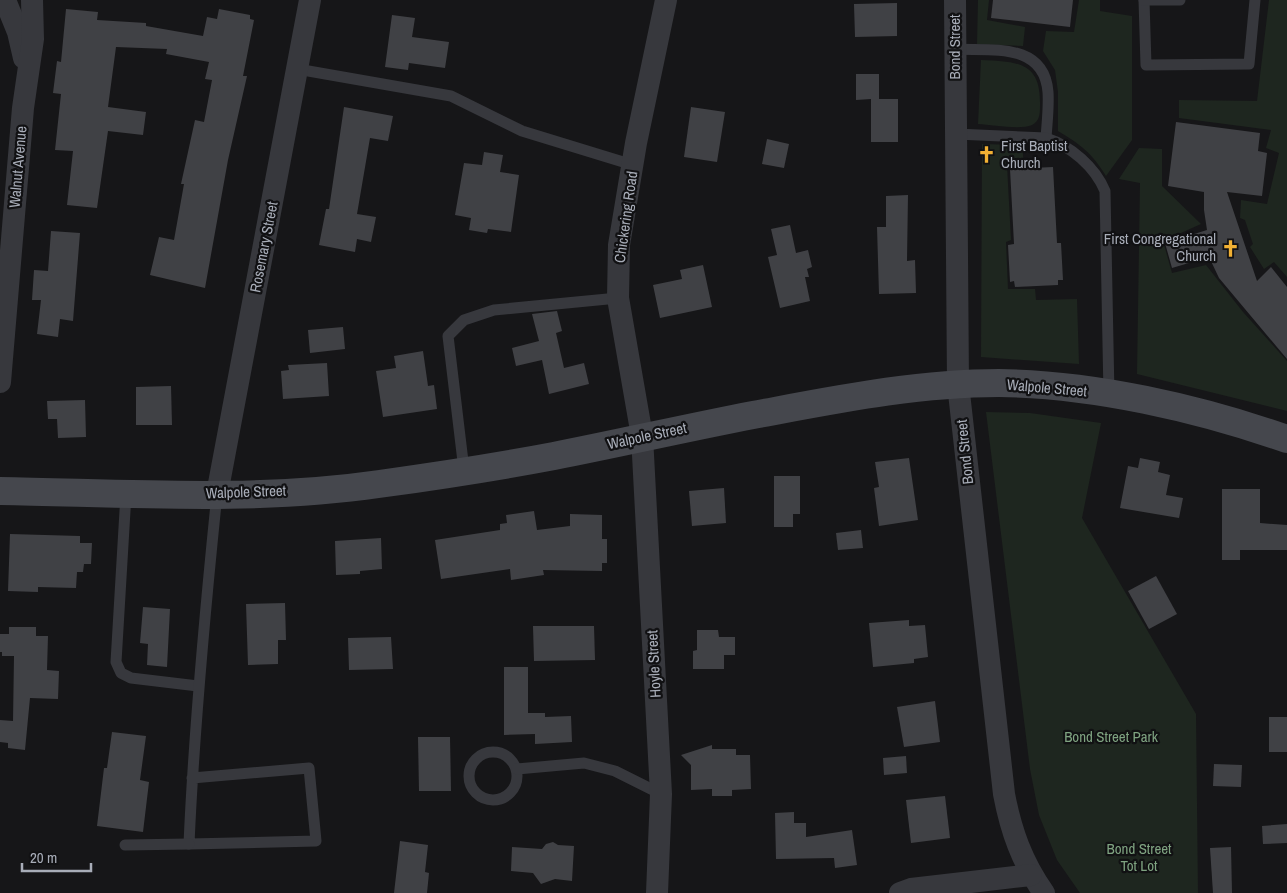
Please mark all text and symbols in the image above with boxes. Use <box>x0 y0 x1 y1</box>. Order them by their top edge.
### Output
street label: Bond Street <box>944 14 965 79</box>
street label: Walnut Avenue <box>3 125 32 209</box>
place label: First Baptist Church <box>1001 135 1068 173</box>
church icon: First Baptist Church <box>977 145 997 165</box>
street label: Chickering Road <box>609 170 642 264</box>
street label: Rosemary Street <box>244 199 283 294</box>
place label: First Congregational Church <box>1104 228 1216 266</box>
church icon: First Congregational Church <box>1220 238 1240 258</box>
street label: Walpole Street <box>1006 374 1088 402</box>
street label: Walpole Street <box>605 417 689 454</box>
street label: Bond Street <box>951 418 978 485</box>
street label: Walpole Street <box>206 480 287 503</box>
street label: Hoyle Street <box>641 629 666 698</box>
park label: Bond Street Park <box>1064 726 1159 747</box>
park label: Bond Street Tot Lot <box>1107 838 1172 876</box>
scale bar <box>22 840 91 872</box>
text: 20 m <box>30 847 57 868</box>

